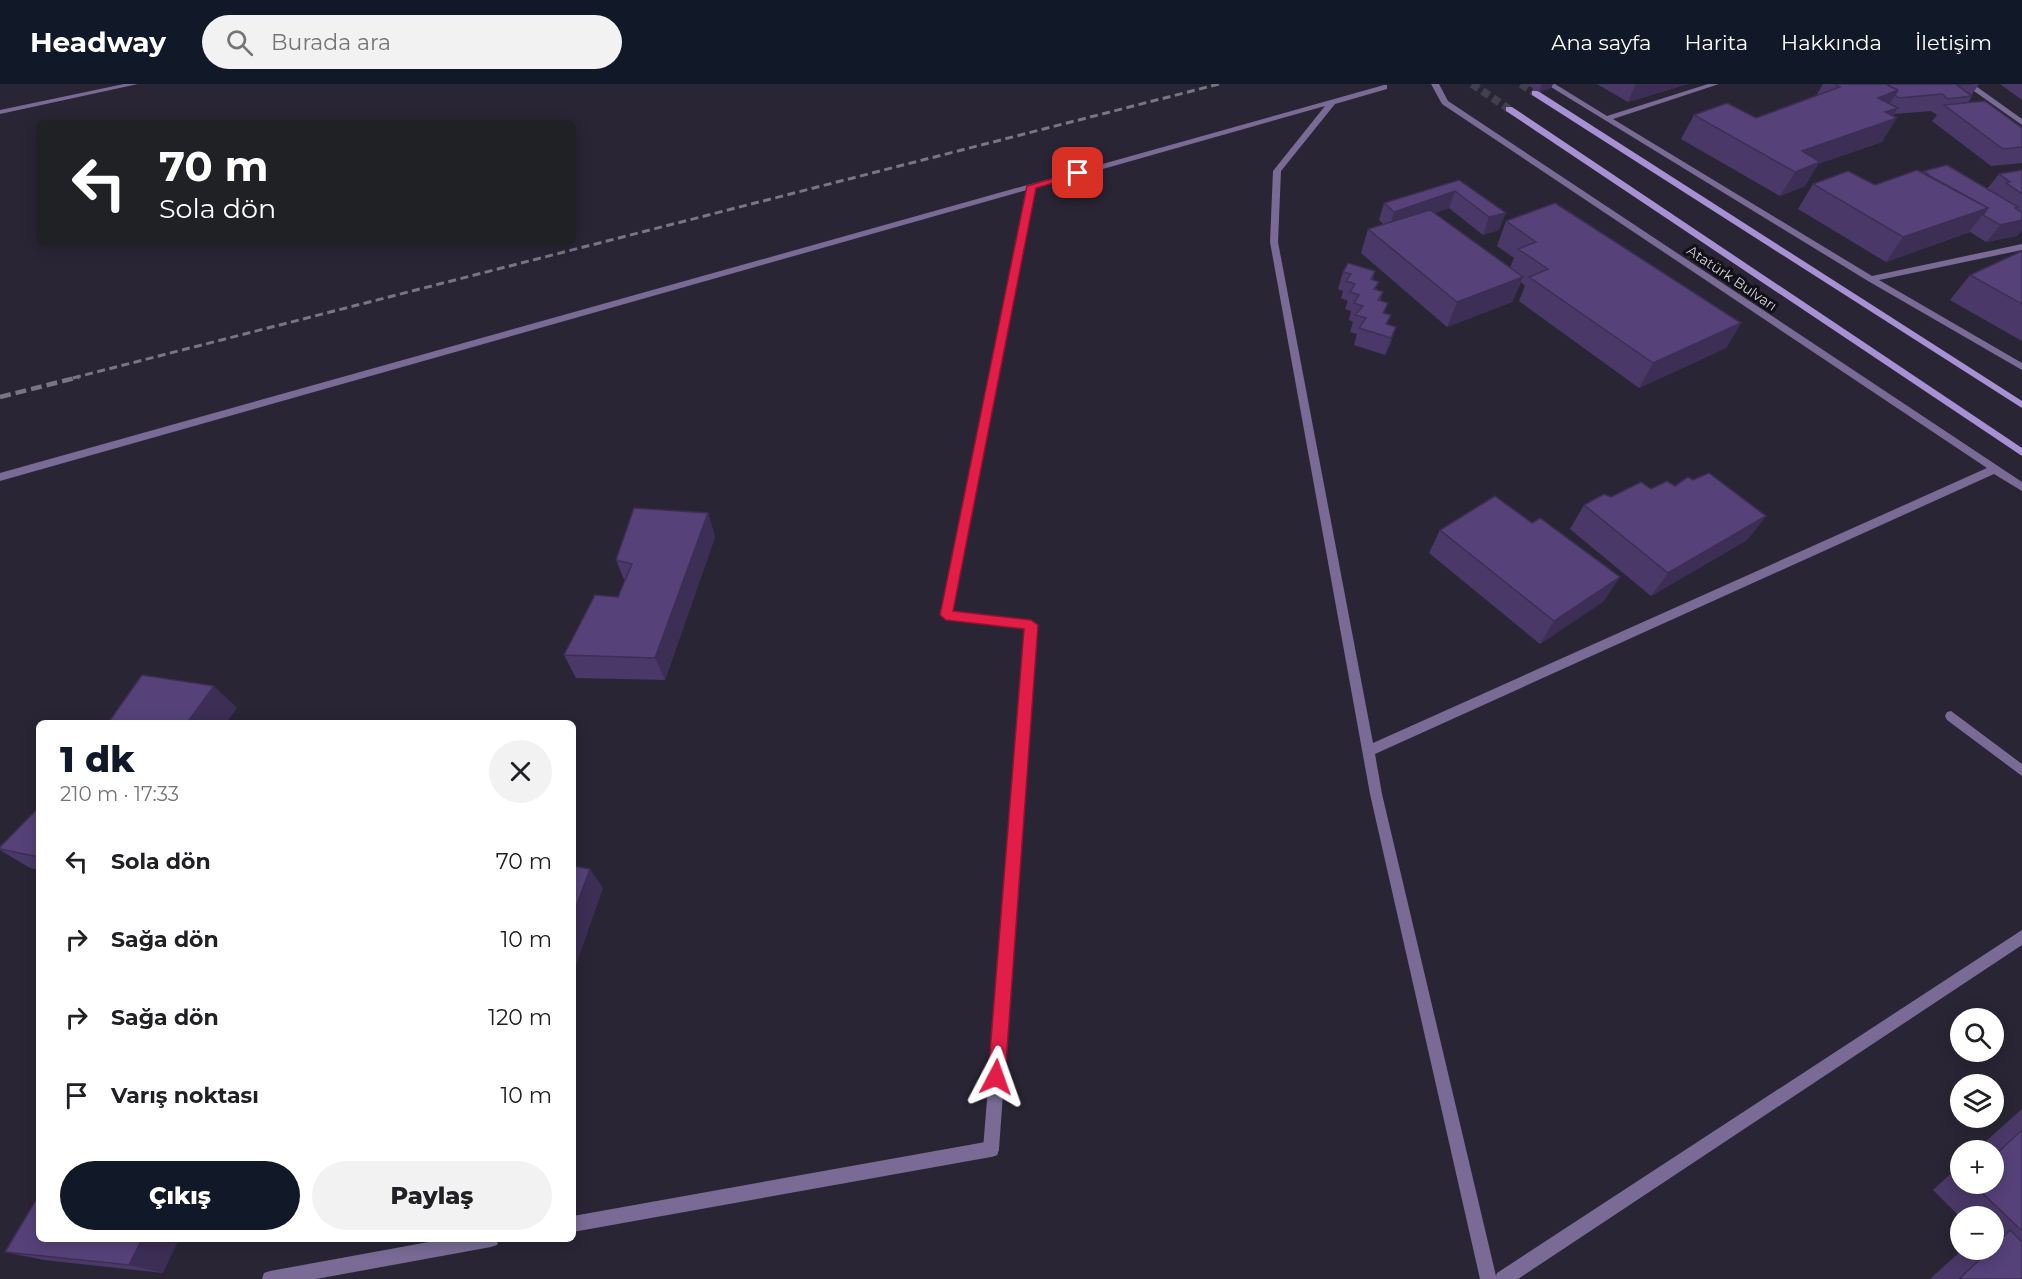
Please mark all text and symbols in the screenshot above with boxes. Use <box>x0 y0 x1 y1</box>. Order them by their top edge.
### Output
search box <box>202 15 622 69</box>
text: Headway <box>30 25 166 59</box>
icon: search <box>223 26 256 59</box>
text: Burada ara <box>271 29 391 56</box>
text: Ana sayfa <box>1551 30 1651 55</box>
text: Harita <box>1684 30 1748 55</box>
text: Hakkında <box>1781 30 1882 55</box>
text: İletişim <box>1915 30 1992 55</box>
text: 70 m <box>159 140 269 192</box>
icon: left <box>60 144 138 222</box>
pin <box>1052 147 1103 198</box>
icon: arrive <box>1061 156 1094 189</box>
text: Sola dön <box>159 192 276 225</box>
street label: Atatürk Bulvarı <box>1684 241 1780 315</box>
text: 1 dk <box>60 737 135 781</box>
button: close <box>489 740 552 803</box>
text: 210 m · 17:33 <box>60 782 179 806</box>
icon: left <box>60 845 93 878</box>
text: Sola dön <box>111 848 211 875</box>
text: 70 m <box>496 848 552 875</box>
icon: right <box>60 923 93 956</box>
text: Sağa dön <box>111 926 219 953</box>
text: 10 m <box>500 926 552 953</box>
icon: right <box>60 1001 93 1034</box>
text: Sağa dön <box>111 1004 219 1031</box>
text: 120 m <box>488 1004 552 1031</box>
map controls <box>1950 1008 2004 1260</box>
button: search <box>1950 1008 2004 1062</box>
position arrow <box>964 1045 1028 1109</box>
button: layers <box>1950 1074 2004 1128</box>
icon: arrive <box>60 1079 93 1112</box>
text: Varış noktası <box>111 1082 259 1109</box>
text: 10 m <box>500 1082 552 1109</box>
button: + <box>1950 1140 2004 1194</box>
button: Çıkış <box>60 1161 300 1230</box>
button: Paylaş <box>312 1161 552 1230</box>
button: − <box>1950 1206 2004 1260</box>

